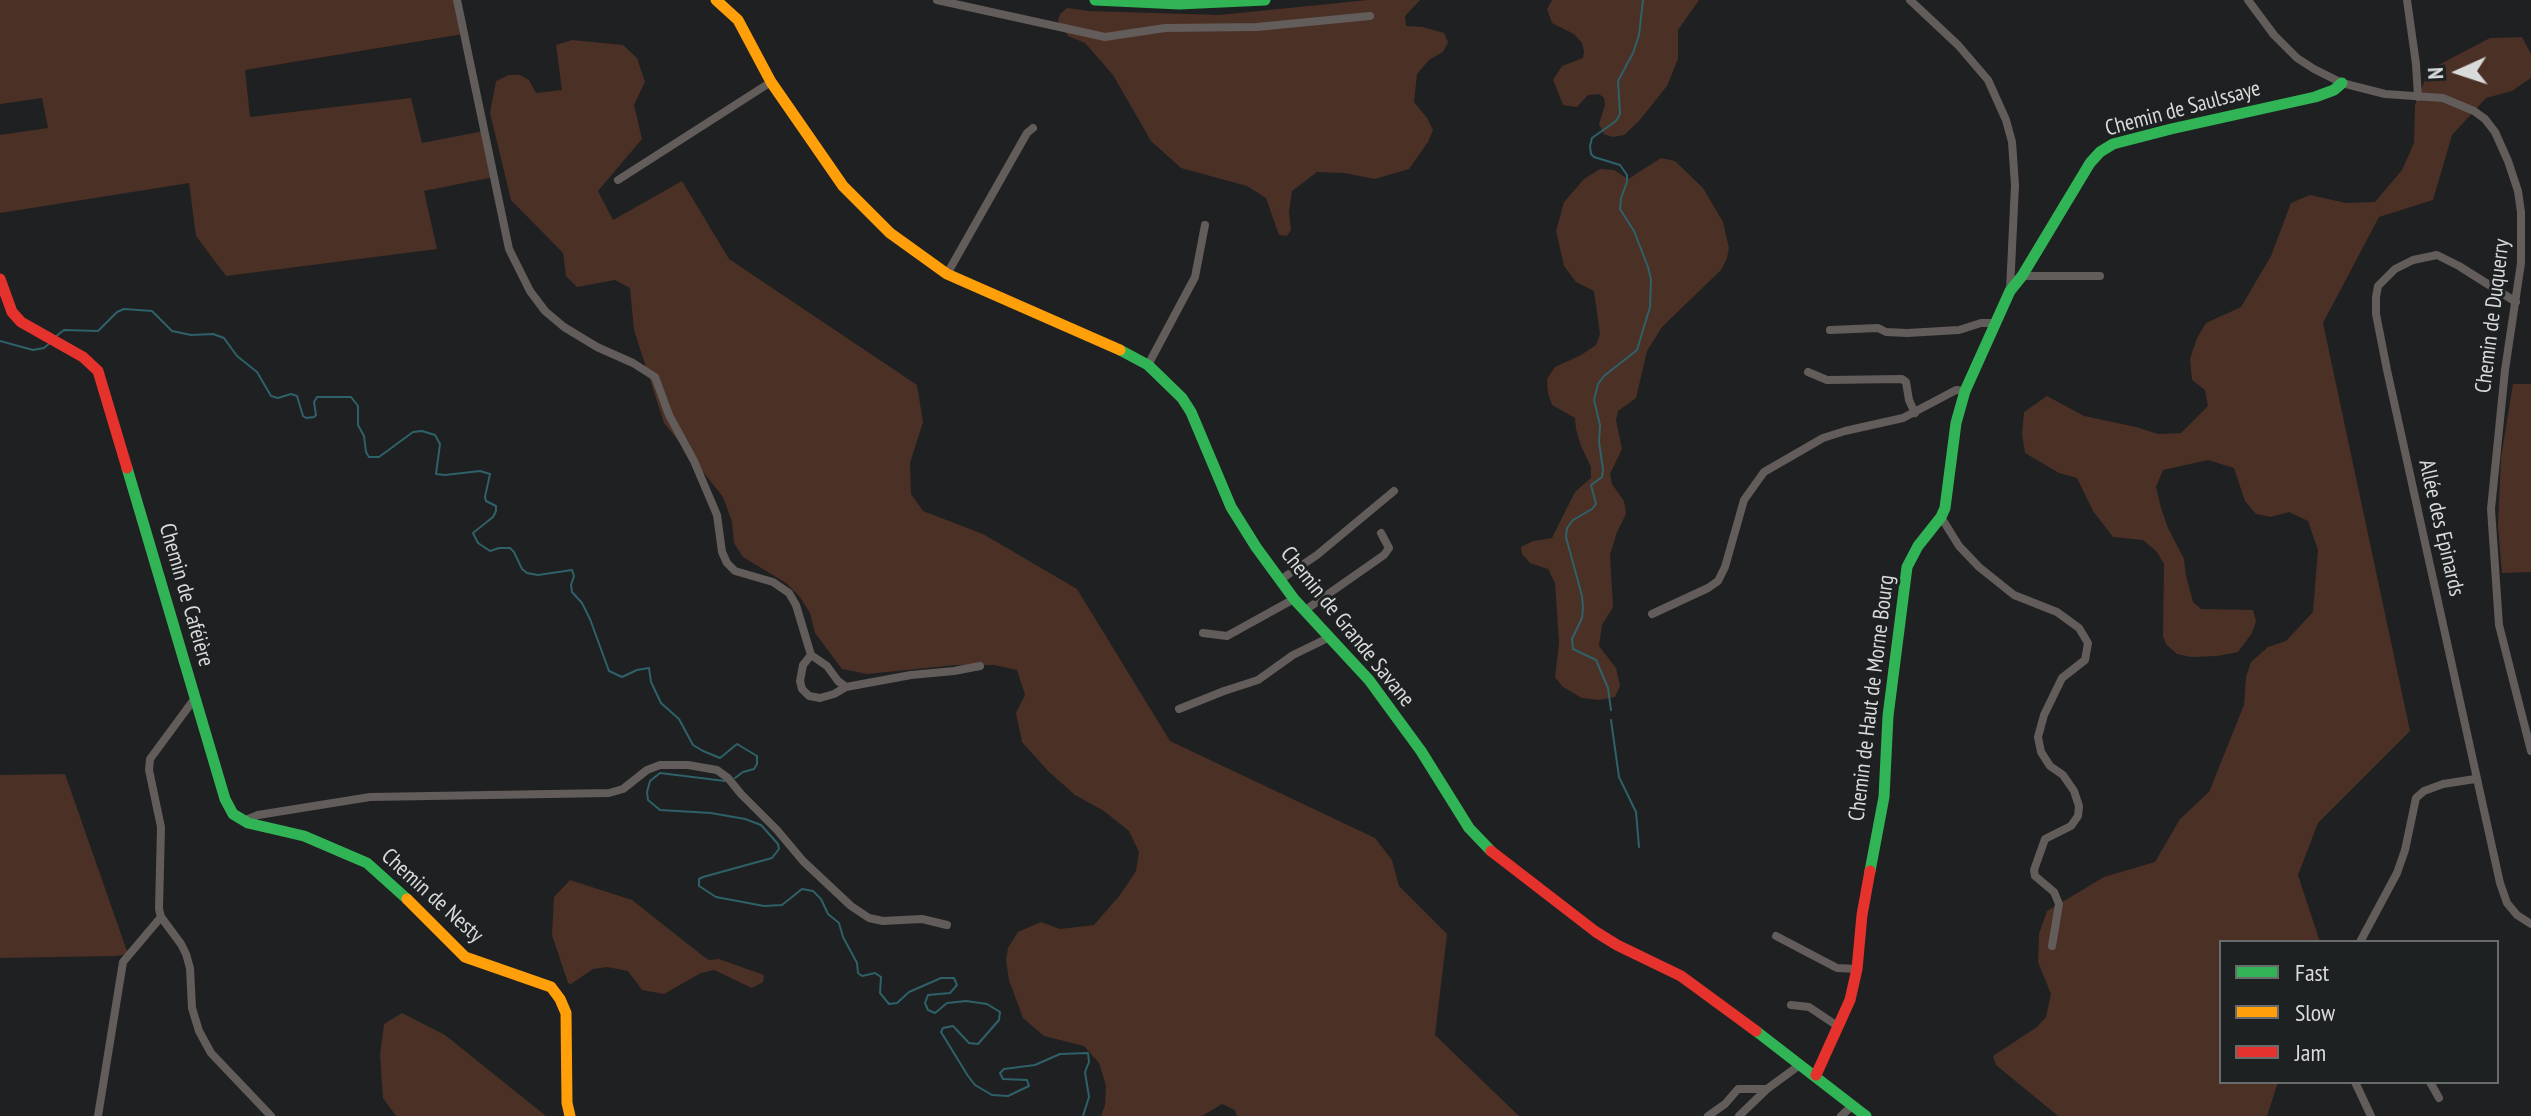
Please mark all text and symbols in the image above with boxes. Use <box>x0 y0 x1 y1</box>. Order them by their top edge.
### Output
north arrow <box>2419 32 2499 112</box>
text: N <box>2421 67 2449 80</box>
street label: Chemin de Saulssaye <box>2103 76 2263 142</box>
street label: Chemin de Duquerry <box>2470 237 2516 395</box>
street label: Allée des Epinards <box>2412 457 2470 599</box>
street label: Chemin de Caféière <box>153 520 219 670</box>
street label: Chemin de Grande Savane <box>1274 542 1420 712</box>
street label: Chemin de Haut de Morne Bourg <box>1844 574 1900 822</box>
street label: Chemin de Nesty <box>376 843 488 949</box>
legend <box>2219 940 2499 1084</box>
text: Fast <box>2295 957 2329 988</box>
text: Slow <box>2295 997 2335 1028</box>
text: Jam <box>2295 1037 2326 1068</box>

